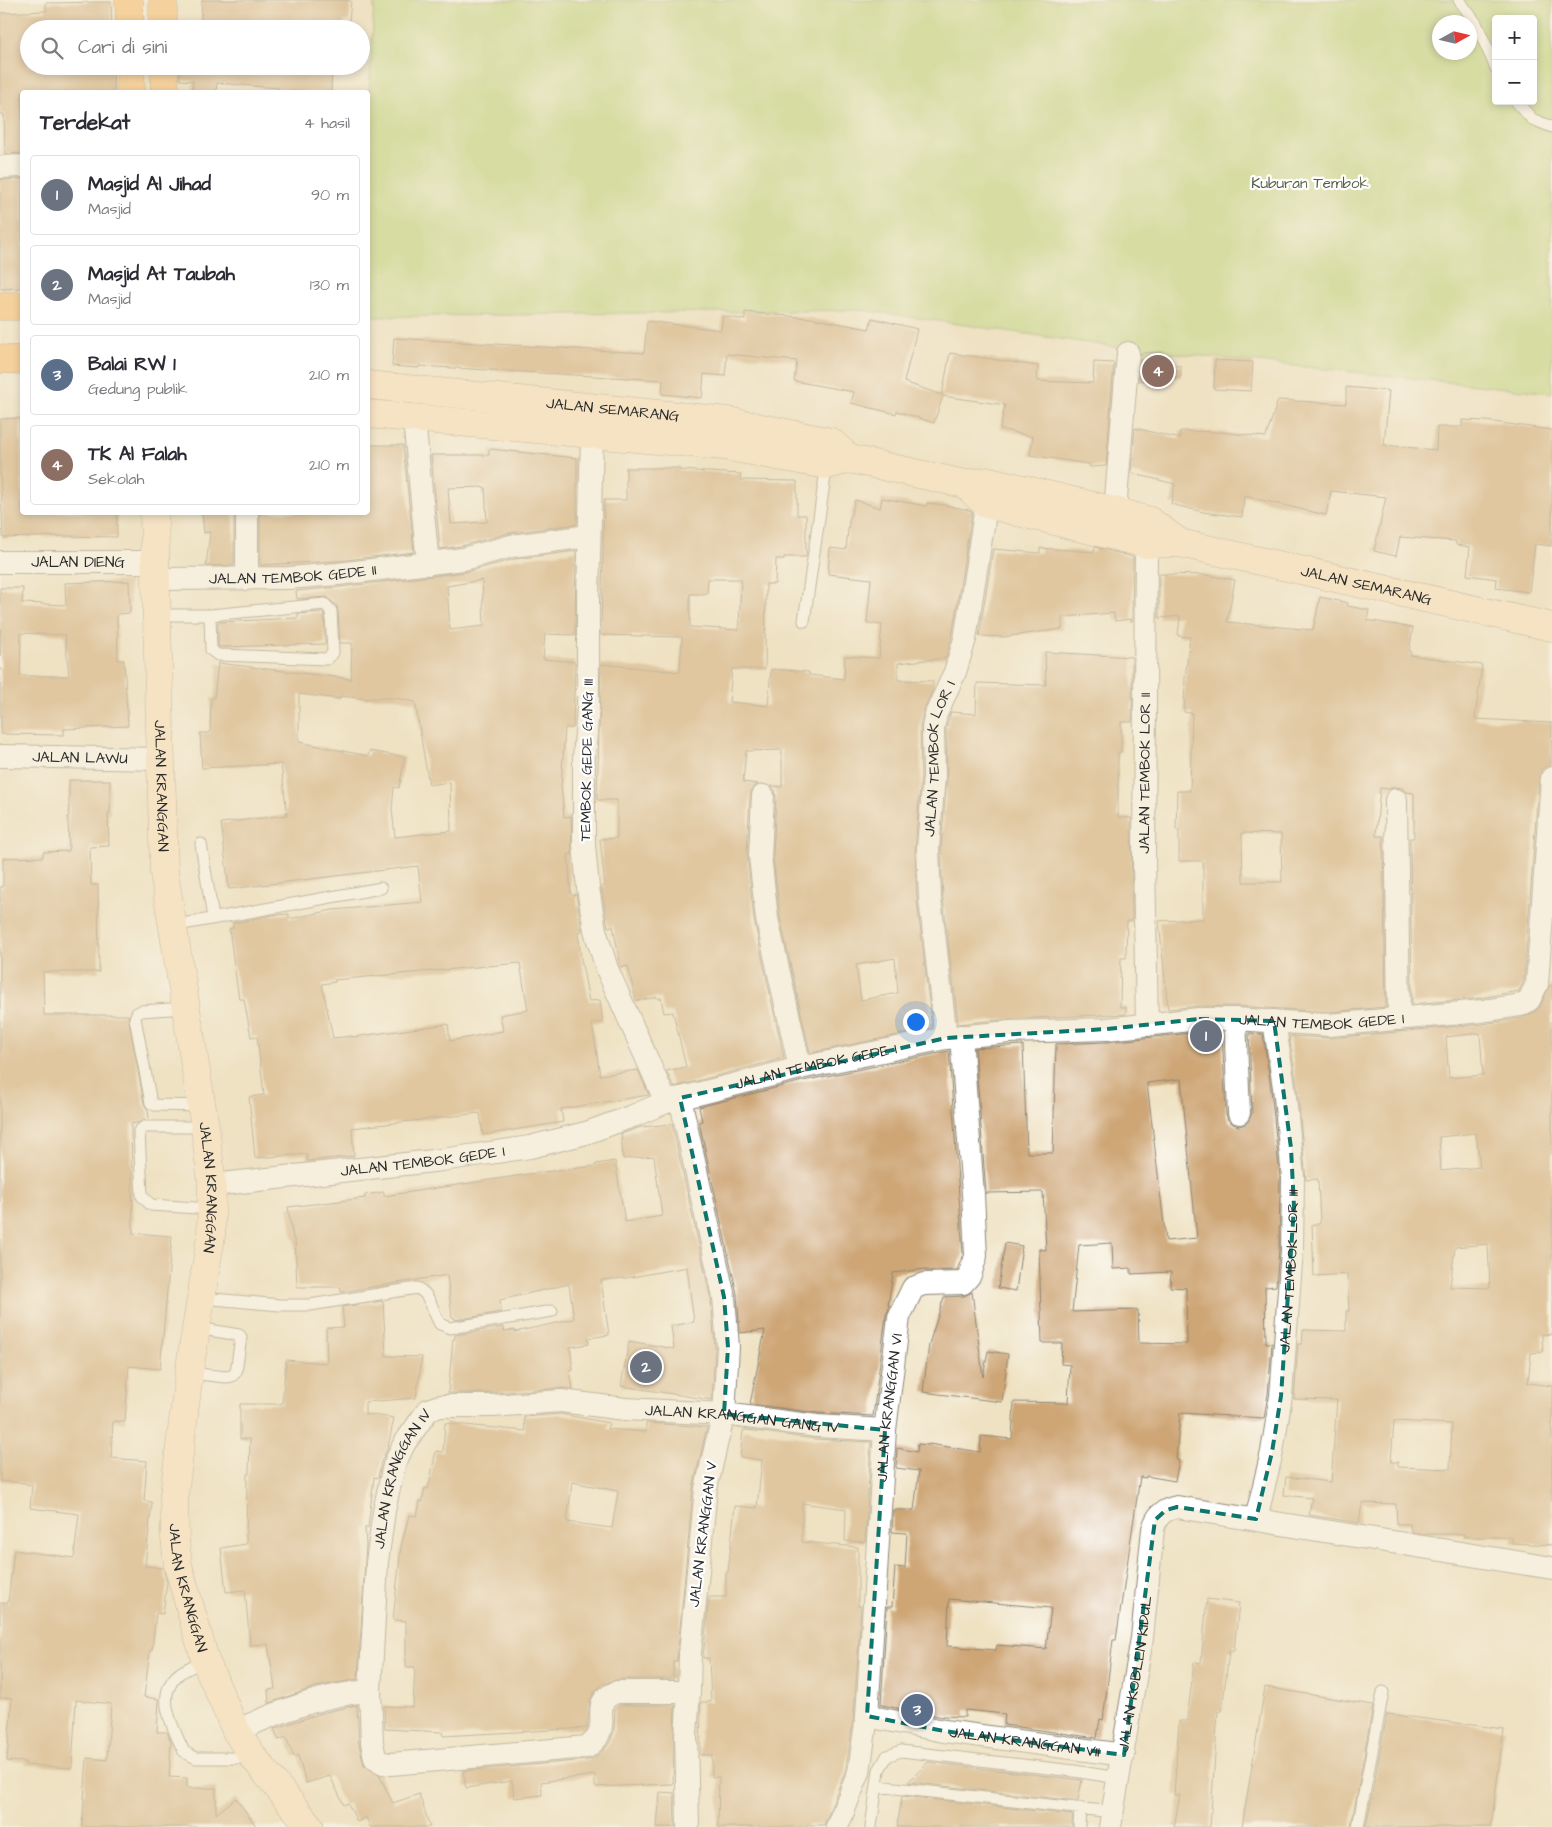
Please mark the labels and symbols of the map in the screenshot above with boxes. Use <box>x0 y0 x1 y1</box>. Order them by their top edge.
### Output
north arrow <box>1432 15 1477 60</box>
park label: Kuburan Tembok <box>1251 173 1369 194</box>
pin: 4 <box>1142 352 1174 390</box>
street label: JALAN SEMARANG <box>545 392 681 427</box>
street label: JALAN DIENG <box>31 552 125 573</box>
street label: JALAN TEMBOK GEDE II <box>209 559 378 589</box>
street label: JALAN SEMARANG <box>1299 560 1434 610</box>
street label: JALAN TEMBOK LOR I <box>918 677 960 837</box>
street label: TEMBOK GEDE GANG III <box>575 678 599 842</box>
street label: JALAN TEMBOK LOR II <box>1134 692 1156 854</box>
street label: JALAN KRANGGAN <box>149 720 174 852</box>
street label: JALAN LAWU <box>32 746 128 769</box>
street label: JALAN TEMBOK GEDE I <box>1238 1008 1405 1036</box>
your location <box>903 1009 929 1035</box>
pin: 1 <box>1190 1017 1222 1055</box>
street label: JALAN TEMBOK GEDE I <box>733 1038 899 1095</box>
street label: JALAN KRANGGAN <box>194 1120 223 1254</box>
street label: JALAN TEMBOK GEDE I <box>339 1140 506 1181</box>
street label: JALAN TEMBOK LOR III <box>1274 1189 1303 1353</box>
street label: JALAN KRANGGAN VI <box>871 1332 907 1483</box>
pin: 2 <box>630 1348 662 1386</box>
street label: JALAN KRANGGAN GANG IV <box>644 1400 840 1438</box>
street label: JALAN KRANGGAN IV <box>368 1404 437 1550</box>
street label: JALAN KRANGGAN V <box>684 1459 722 1608</box>
street label: JALAN KRANGGAN <box>164 1523 213 1655</box>
street label: JALAN KOBLEN KIDUL <box>1112 1595 1157 1754</box>
pin: 3 <box>901 1691 933 1729</box>
street label: JALAN KRANGGAN VII <box>948 1721 1101 1762</box>

